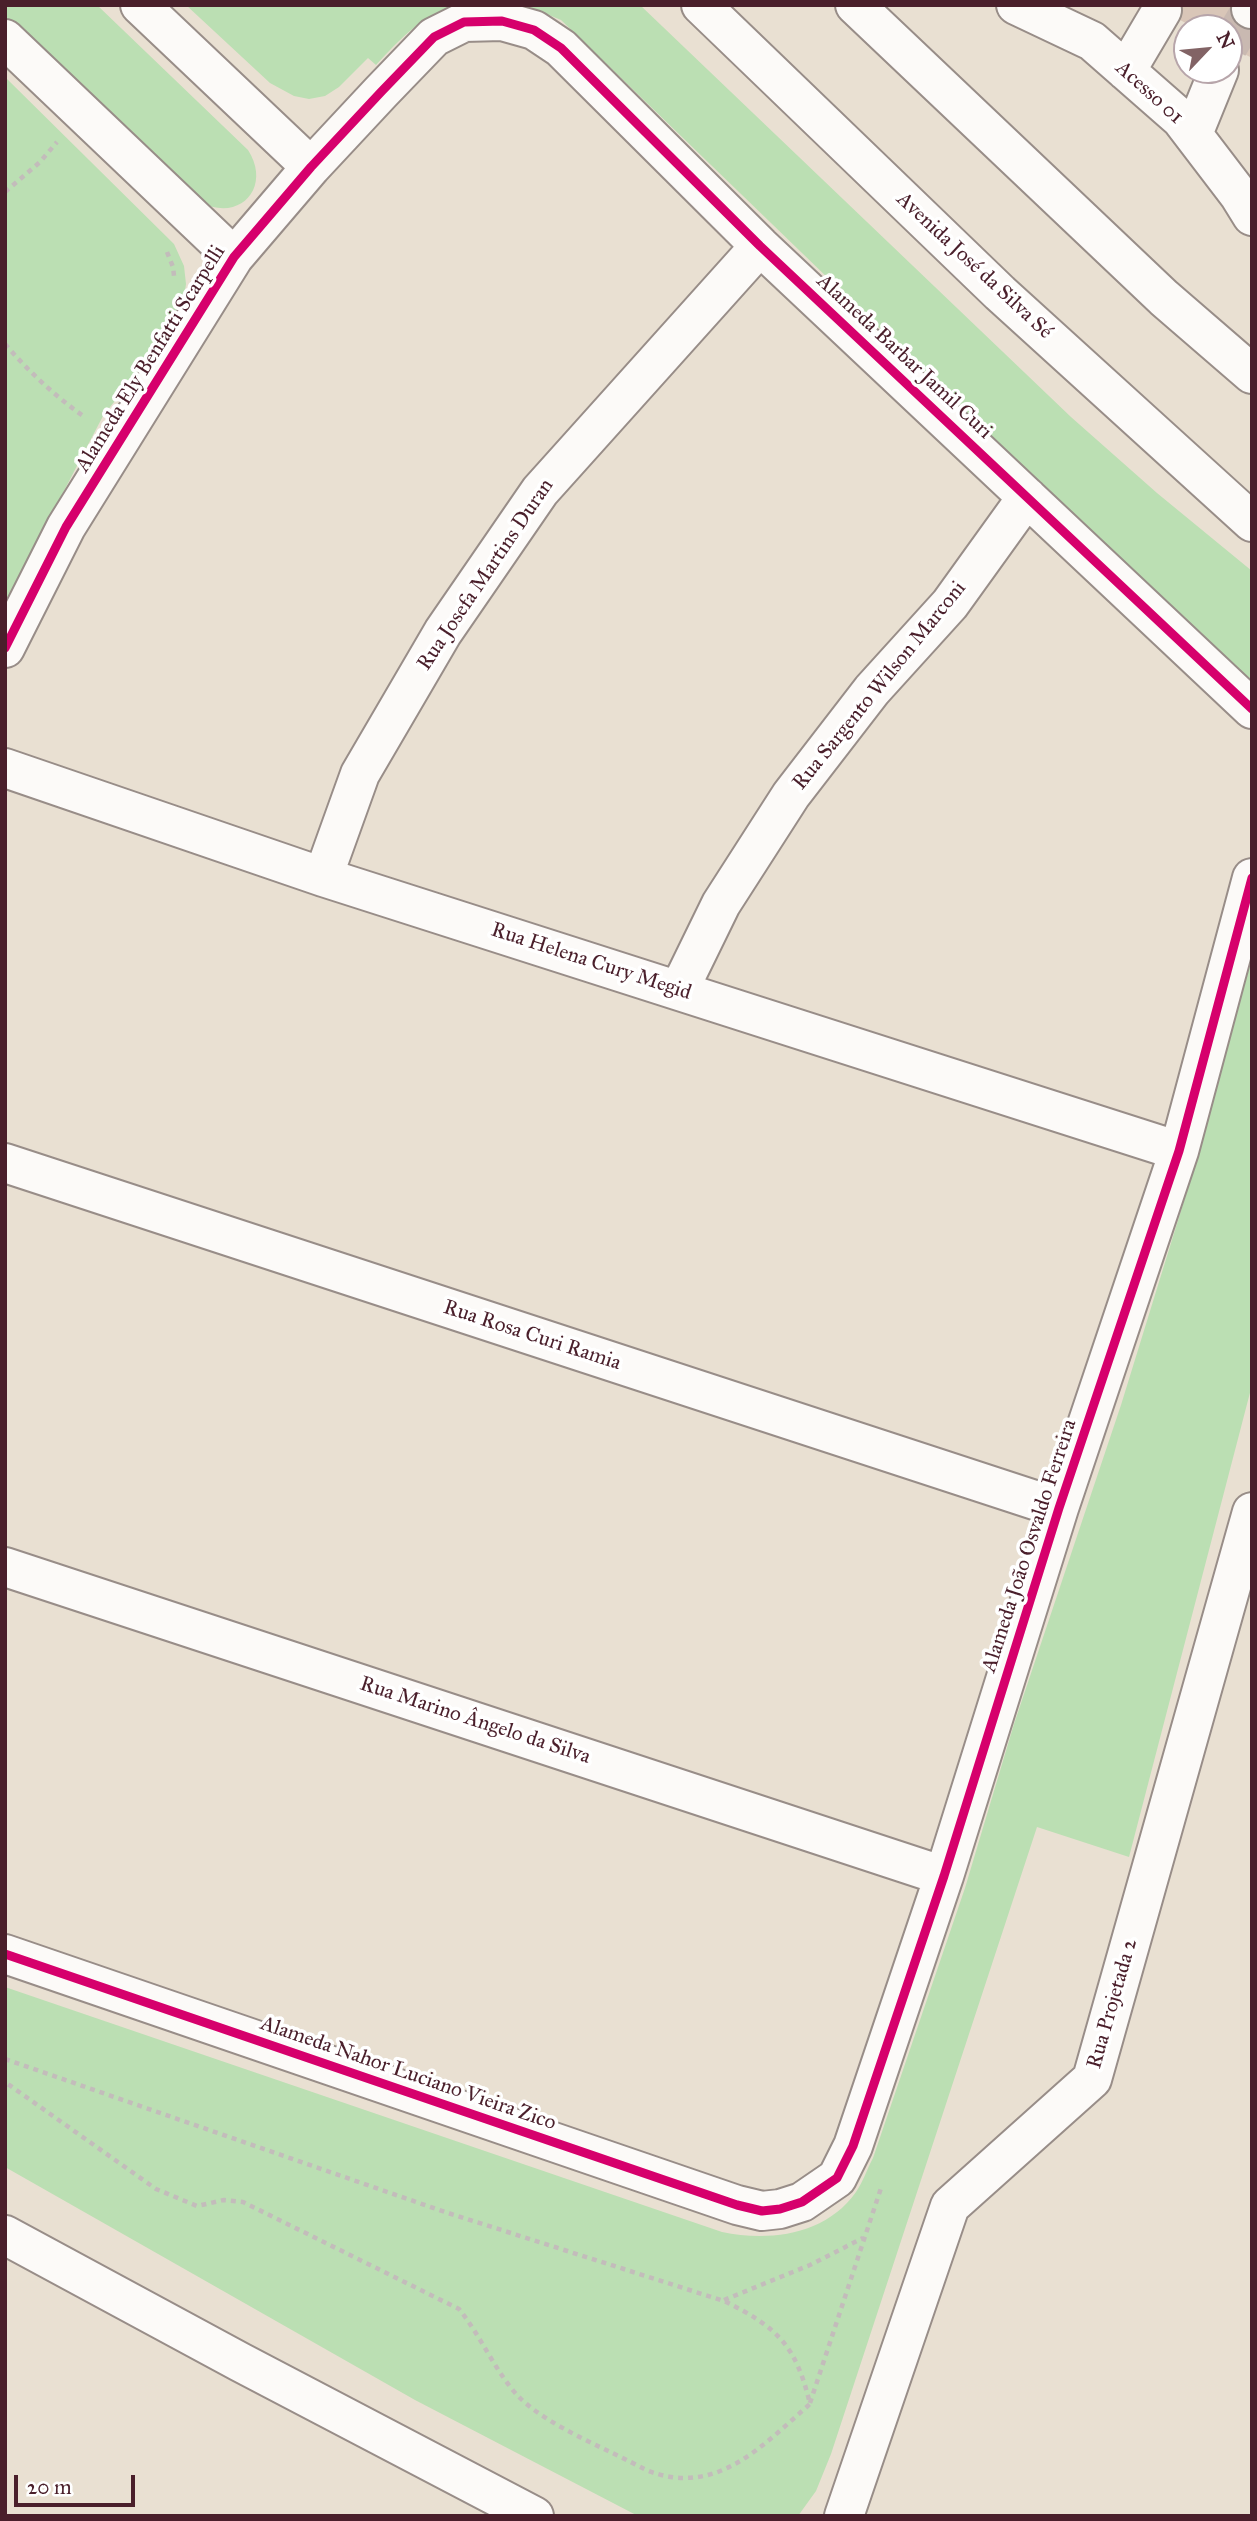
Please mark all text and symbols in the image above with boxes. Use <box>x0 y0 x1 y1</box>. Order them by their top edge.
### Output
north arrow <box>1173 14 1243 84</box>
text: N <box>1212 28 1239 53</box>
street label: Acesso 01 <box>1110 56 1188 130</box>
street label: Avenida José da Silva Sé <box>891 187 1057 345</box>
street label: Alameda Ely Benfatti Scarpelli <box>71 241 231 477</box>
street label: Alameda Barbar Jamil Curi <box>811 269 997 445</box>
street label: Rua Josefa Martins Duran <box>412 474 560 676</box>
street label: Rua Sargento Wilson Marconi <box>788 577 972 795</box>
street label: Rua Helena Cury Megid <box>488 918 694 1006</box>
street label: Rua Rosa Curi Ramia <box>440 1295 624 1377</box>
street label: Alameda João Osvaldo Ferreira <box>977 1416 1083 1676</box>
street label: Rua Marino Ângelo da Silva <box>357 1672 593 1770</box>
street label: Rua Projetada 2 <box>1082 1936 1144 2072</box>
street label: Alameda Nahor Luciano Vieira Zico <box>257 2011 559 2137</box>
scale bar <box>18 2462 138 2506</box>
text: 20 m <box>27 2474 72 2500</box>

